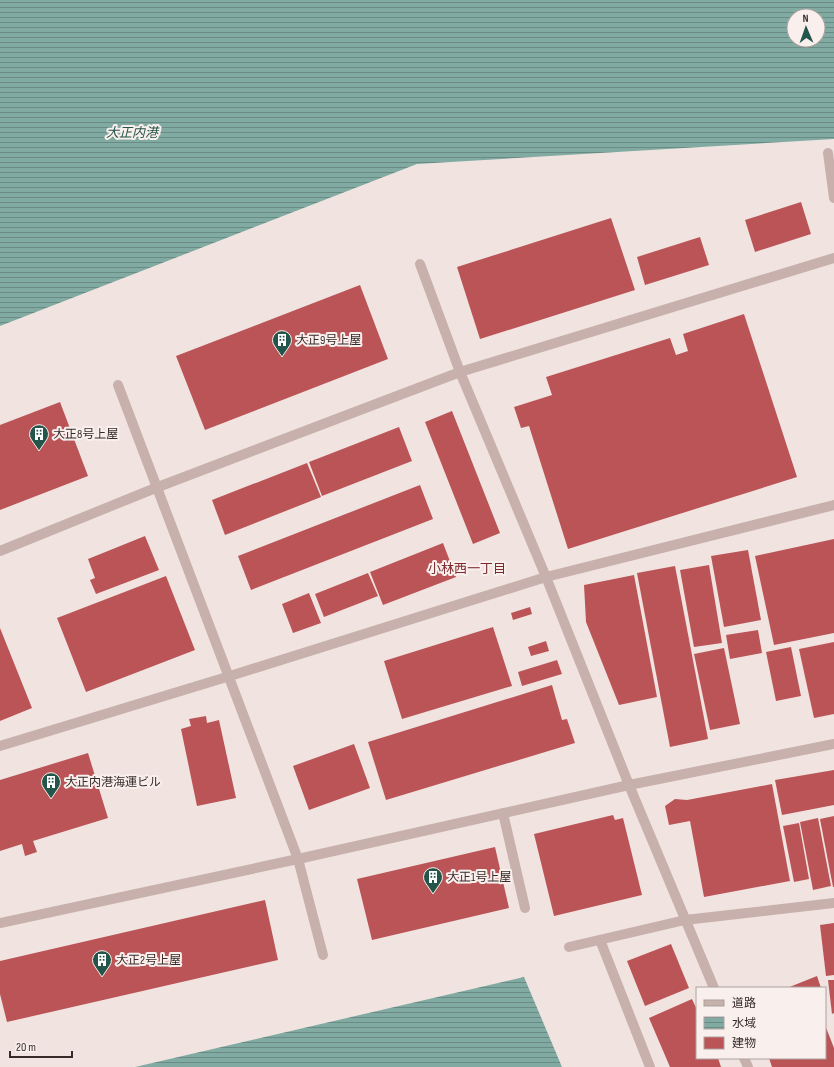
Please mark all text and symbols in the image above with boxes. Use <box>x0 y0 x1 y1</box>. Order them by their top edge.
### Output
north arrow <box>786 8 826 48</box>
text: N <box>803 12 809 25</box>
water label: 大正内港 <box>106 125 160 141</box>
building icon: 大正9号上屋 <box>271 329 293 357</box>
place label: 大正9号上屋 <box>296 333 361 348</box>
building icon: 大正8号上屋 <box>28 423 50 451</box>
place label: 大正8号上屋 <box>53 427 118 442</box>
district label: 小林西一丁目 <box>428 561 506 577</box>
building icon: 大正内港海運ビル <box>40 771 62 799</box>
place label: 大正内港海運ビル <box>65 775 161 790</box>
building icon: 大正1号上屋 <box>422 866 444 894</box>
place label: 大正1号上屋 <box>447 870 511 885</box>
building icon: 大正2号上屋 <box>91 949 113 977</box>
place label: 大正2号上屋 <box>116 953 181 968</box>
legend <box>696 987 826 1059</box>
text: 道路 <box>732 996 756 1011</box>
text: 水域 <box>732 1016 756 1031</box>
scale bar <box>10 1033 72 1059</box>
text: 建物 <box>732 1036 756 1051</box>
text: 20 m <box>16 1040 36 1055</box>

